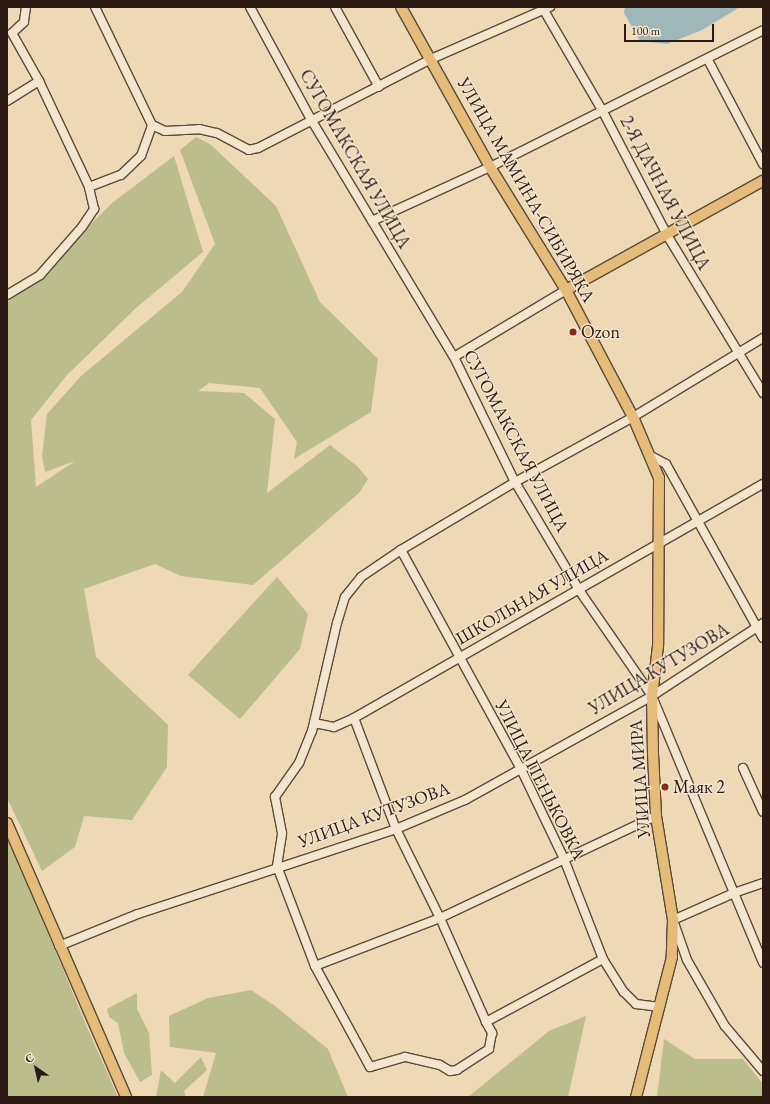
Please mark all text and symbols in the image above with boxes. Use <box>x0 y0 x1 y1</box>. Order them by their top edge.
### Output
scale bar <box>626 16 716 42</box>
text: 100 m <box>631 23 660 39</box>
street label: СУГОМАКСКАЯ УЛИЦА <box>295 66 415 252</box>
street label: УЛИЦА МАМИНА-СИБИРЯКА <box>453 74 599 306</box>
street label: 2-Я ДАЧНАЯ УЛИЦА <box>615 112 715 274</box>
place label: Ozon <box>581 321 620 343</box>
marker: Ozon <box>568 327 578 337</box>
street label: СУГОМАКСКАЯ УЛИЦА <box>459 346 573 536</box>
street label: ШКОЛЬНАЯ УЛИЦА <box>452 545 612 649</box>
street label: УЛИЦА КУТУЗОВА <box>585 619 733 719</box>
street label: УЛИЦА ПЕНЬКОВКА <box>490 696 590 864</box>
street label: УЛИЦА МИРА <box>625 719 655 839</box>
place label: Маяк 2 <box>673 776 725 798</box>
street label: УЛИЦА КУТУЗОВА <box>295 777 453 853</box>
marker: Маяк 2 <box>660 782 670 792</box>
north arrow <box>16 1048 56 1088</box>
text: С <box>22 1050 36 1066</box>

